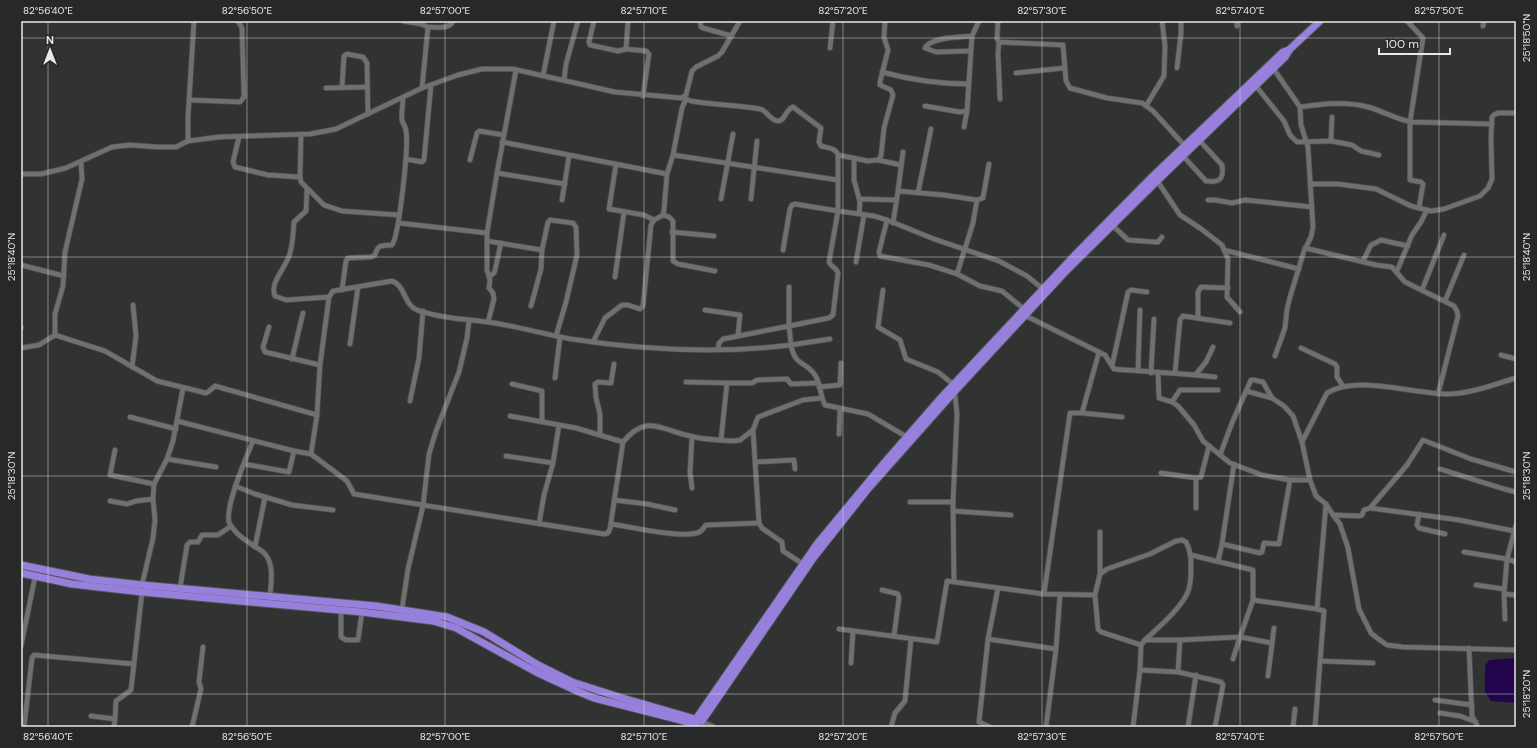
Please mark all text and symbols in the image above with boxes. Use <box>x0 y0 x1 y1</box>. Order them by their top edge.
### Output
text: 82°56'40"E <box>23 4 73 17</box>
text: 82°56'50"E <box>222 4 272 17</box>
text: 82°57'00"E <box>420 4 471 17</box>
text: 82°57'10"E <box>621 4 668 17</box>
text: 82°57'20"E <box>818 4 868 17</box>
text: 82°57'30"E <box>1017 4 1067 17</box>
text: 82°57'40"E <box>1215 4 1265 17</box>
text: 82°57'50"E <box>1414 4 1464 17</box>
text: 25°18'50"N <box>1520 14 1533 62</box>
north arrow <box>30 30 70 70</box>
scale bar <box>1379 30 1450 56</box>
text: N <box>46 33 54 47</box>
text: 100 m <box>1385 36 1419 52</box>
text: 25°18'40"N <box>5 233 18 281</box>
text: 25°18'40"N <box>1520 233 1533 281</box>
text: 25°18'30"N <box>5 452 18 500</box>
text: 25°18'30"N <box>1520 452 1533 500</box>
text: 25°18'20"N <box>1520 670 1533 718</box>
text: 82°56'40"E <box>23 730 73 743</box>
text: 82°56'50"E <box>222 730 272 743</box>
text: 82°57'00"E <box>420 730 471 743</box>
text: 82°57'10"E <box>621 730 668 743</box>
text: 82°57'20"E <box>818 730 868 743</box>
text: 82°57'30"E <box>1017 730 1067 743</box>
text: 82°57'40"E <box>1215 730 1265 743</box>
text: 82°57'50"E <box>1414 730 1464 743</box>

